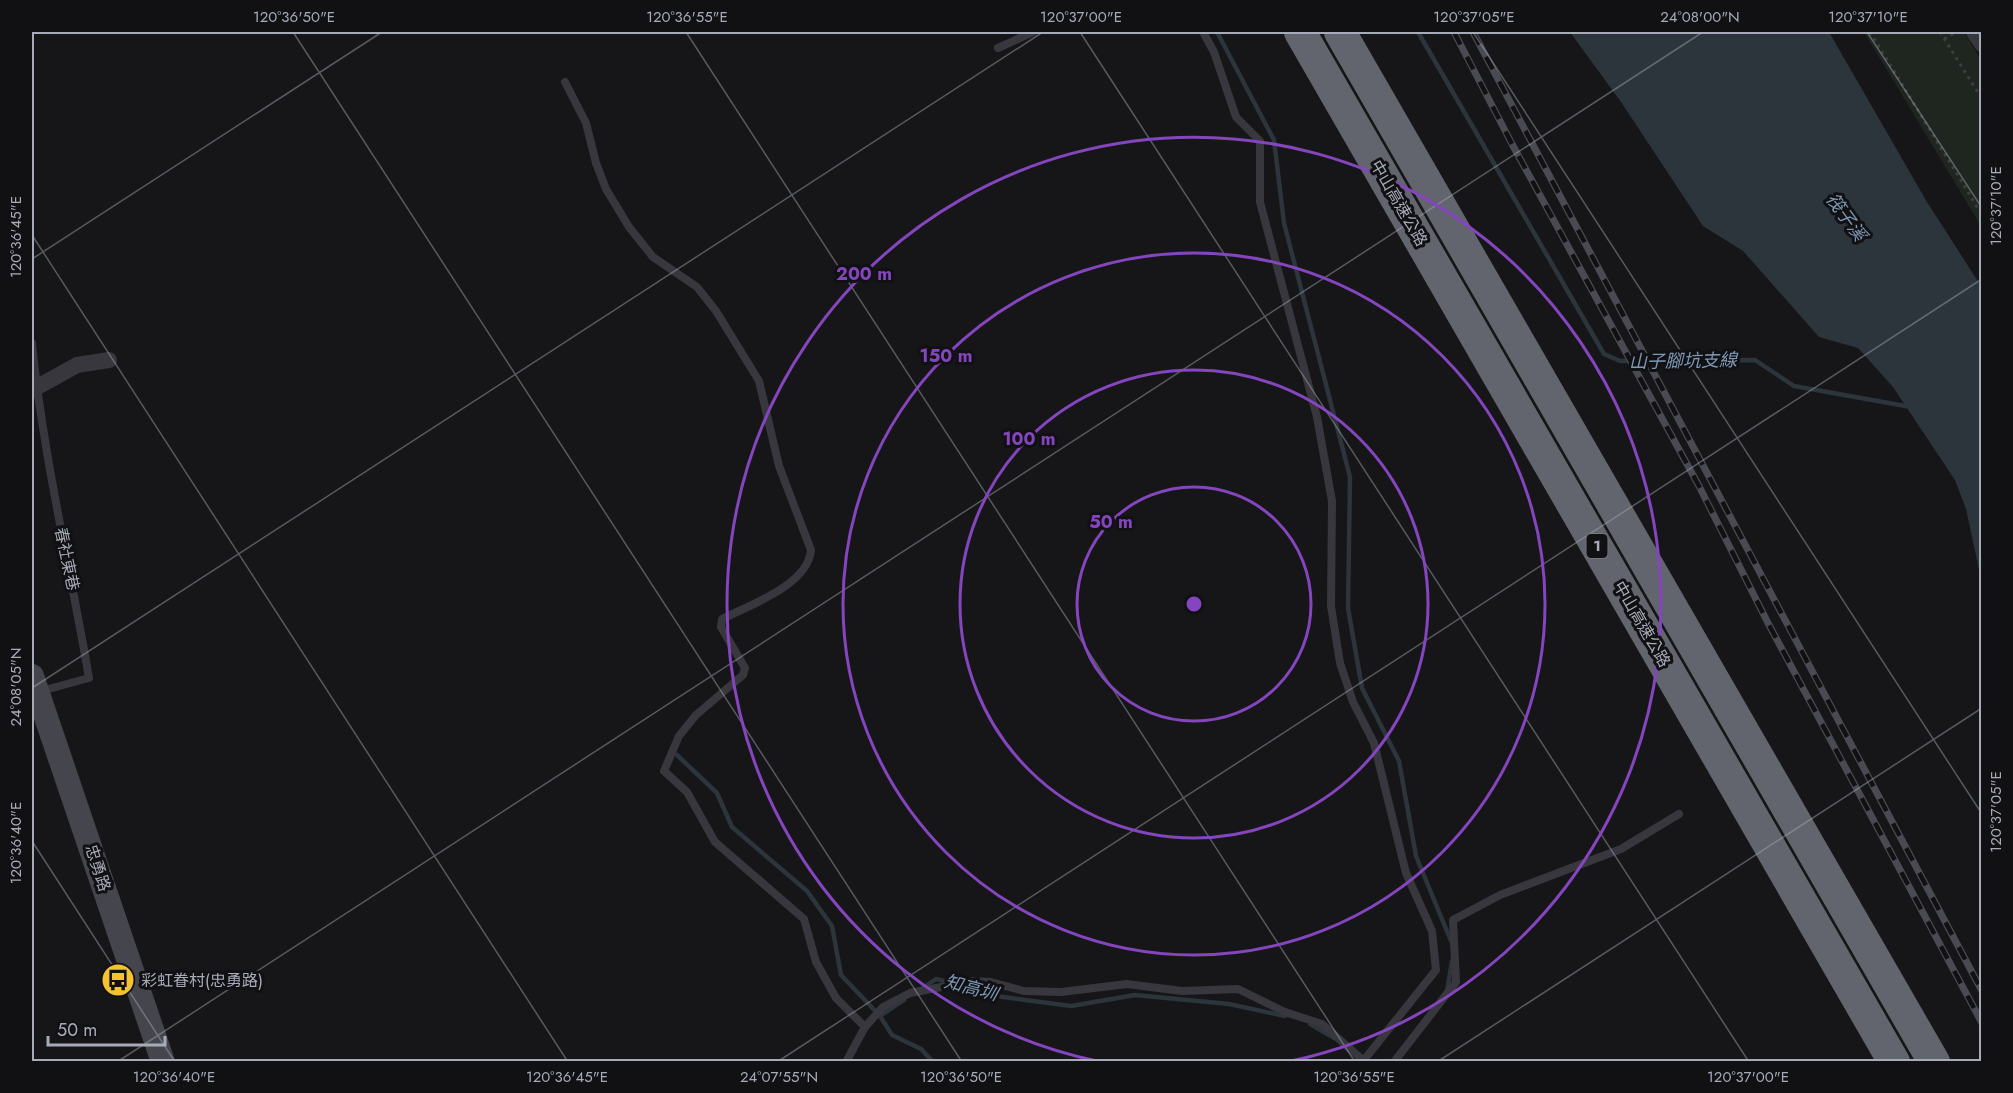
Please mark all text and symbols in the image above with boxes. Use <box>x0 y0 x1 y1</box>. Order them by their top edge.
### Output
text: 120°36'50"E <box>253 6 335 28</box>
text: 120°36'55"E <box>646 6 728 28</box>
text: 120°37'00"E <box>1040 6 1122 28</box>
text: 120°37'05"E <box>1433 6 1515 28</box>
text: 24°08'00"N <box>1660 6 1740 28</box>
text: 120°37'10"E <box>1828 6 1908 28</box>
street label: 中山高速公路 <box>1365 156 1433 250</box>
text: 120°37'10"E <box>1985 166 2007 246</box>
water label: 筏子溪 <box>1820 188 1874 249</box>
text: 120°36'45"E <box>5 196 27 278</box>
text: 200 m <box>836 261 892 287</box>
text: 150 m <box>920 343 972 369</box>
water label: 山子腳坑支線 <box>1629 347 1739 375</box>
text: 100 m <box>1002 426 1056 452</box>
text: 50 m <box>1089 509 1133 535</box>
street label: 春社東巷 <box>49 525 85 593</box>
road number: 1 <box>1586 534 1608 558</box>
street label: 中山高速公路 <box>1608 577 1676 671</box>
centre of rings <box>1184 594 1204 614</box>
text: 24°08'05"N <box>5 648 27 726</box>
text: 120°37'05"E <box>1985 771 2007 853</box>
text: 120°36'40"E <box>5 802 27 884</box>
street label: 忠勇路 <box>80 842 116 894</box>
bus stop icon: 彩虹眷村(忠勇路) <box>100 962 136 998</box>
water label: 知高圳 <box>942 968 1003 1008</box>
place label: 彩虹眷村(忠勇路) <box>141 969 263 992</box>
scale bar <box>48 1009 165 1047</box>
text: 50 m <box>57 1017 97 1043</box>
text: 120°36'40"E <box>133 1066 215 1088</box>
text: 120°36'45"E <box>526 1066 608 1088</box>
text: 24°07'55"N <box>740 1066 818 1088</box>
text: 120°36'50"E <box>920 1066 1002 1088</box>
text: 120°36'55"E <box>1313 1066 1395 1088</box>
text: 120°37'00"E <box>1707 1066 1789 1088</box>

